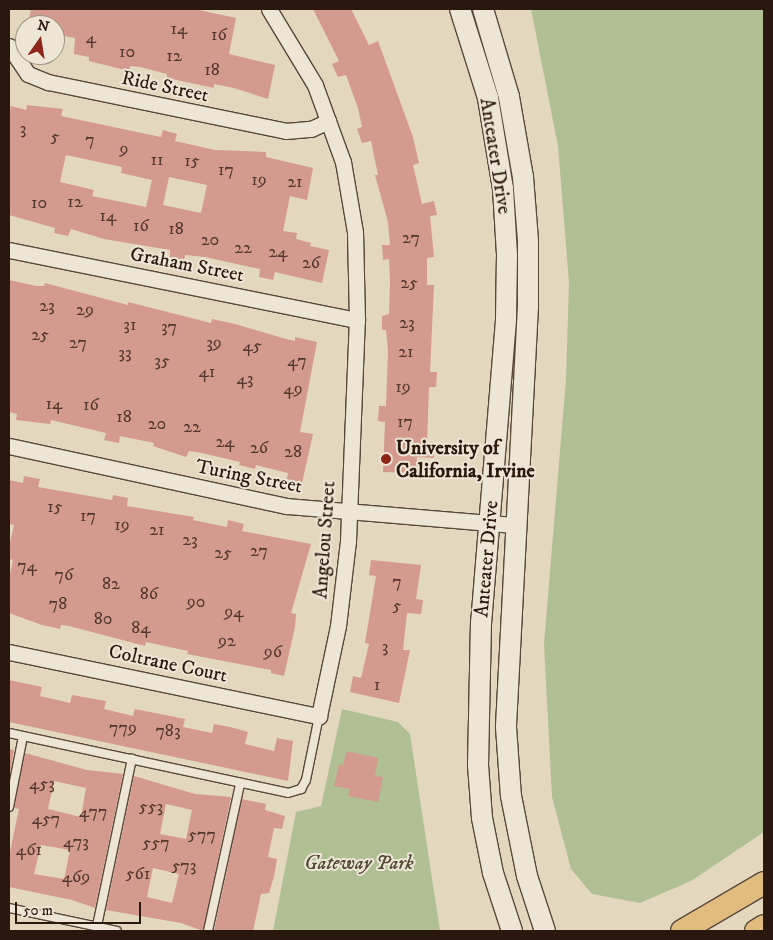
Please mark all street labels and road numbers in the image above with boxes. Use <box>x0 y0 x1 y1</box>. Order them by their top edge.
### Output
street label: Ride Street <box>119 66 211 108</box>
street label: Anteater Drive <box>474 96 516 216</box>
street label: Graham Street <box>128 242 246 288</box>
street label: Turing Street <box>194 455 304 499</box>
street label: Angelou Street <box>309 480 341 600</box>
street label: Anteater Drive <box>470 500 504 618</box>
street label: Coltrane Court <box>106 640 230 688</box>

